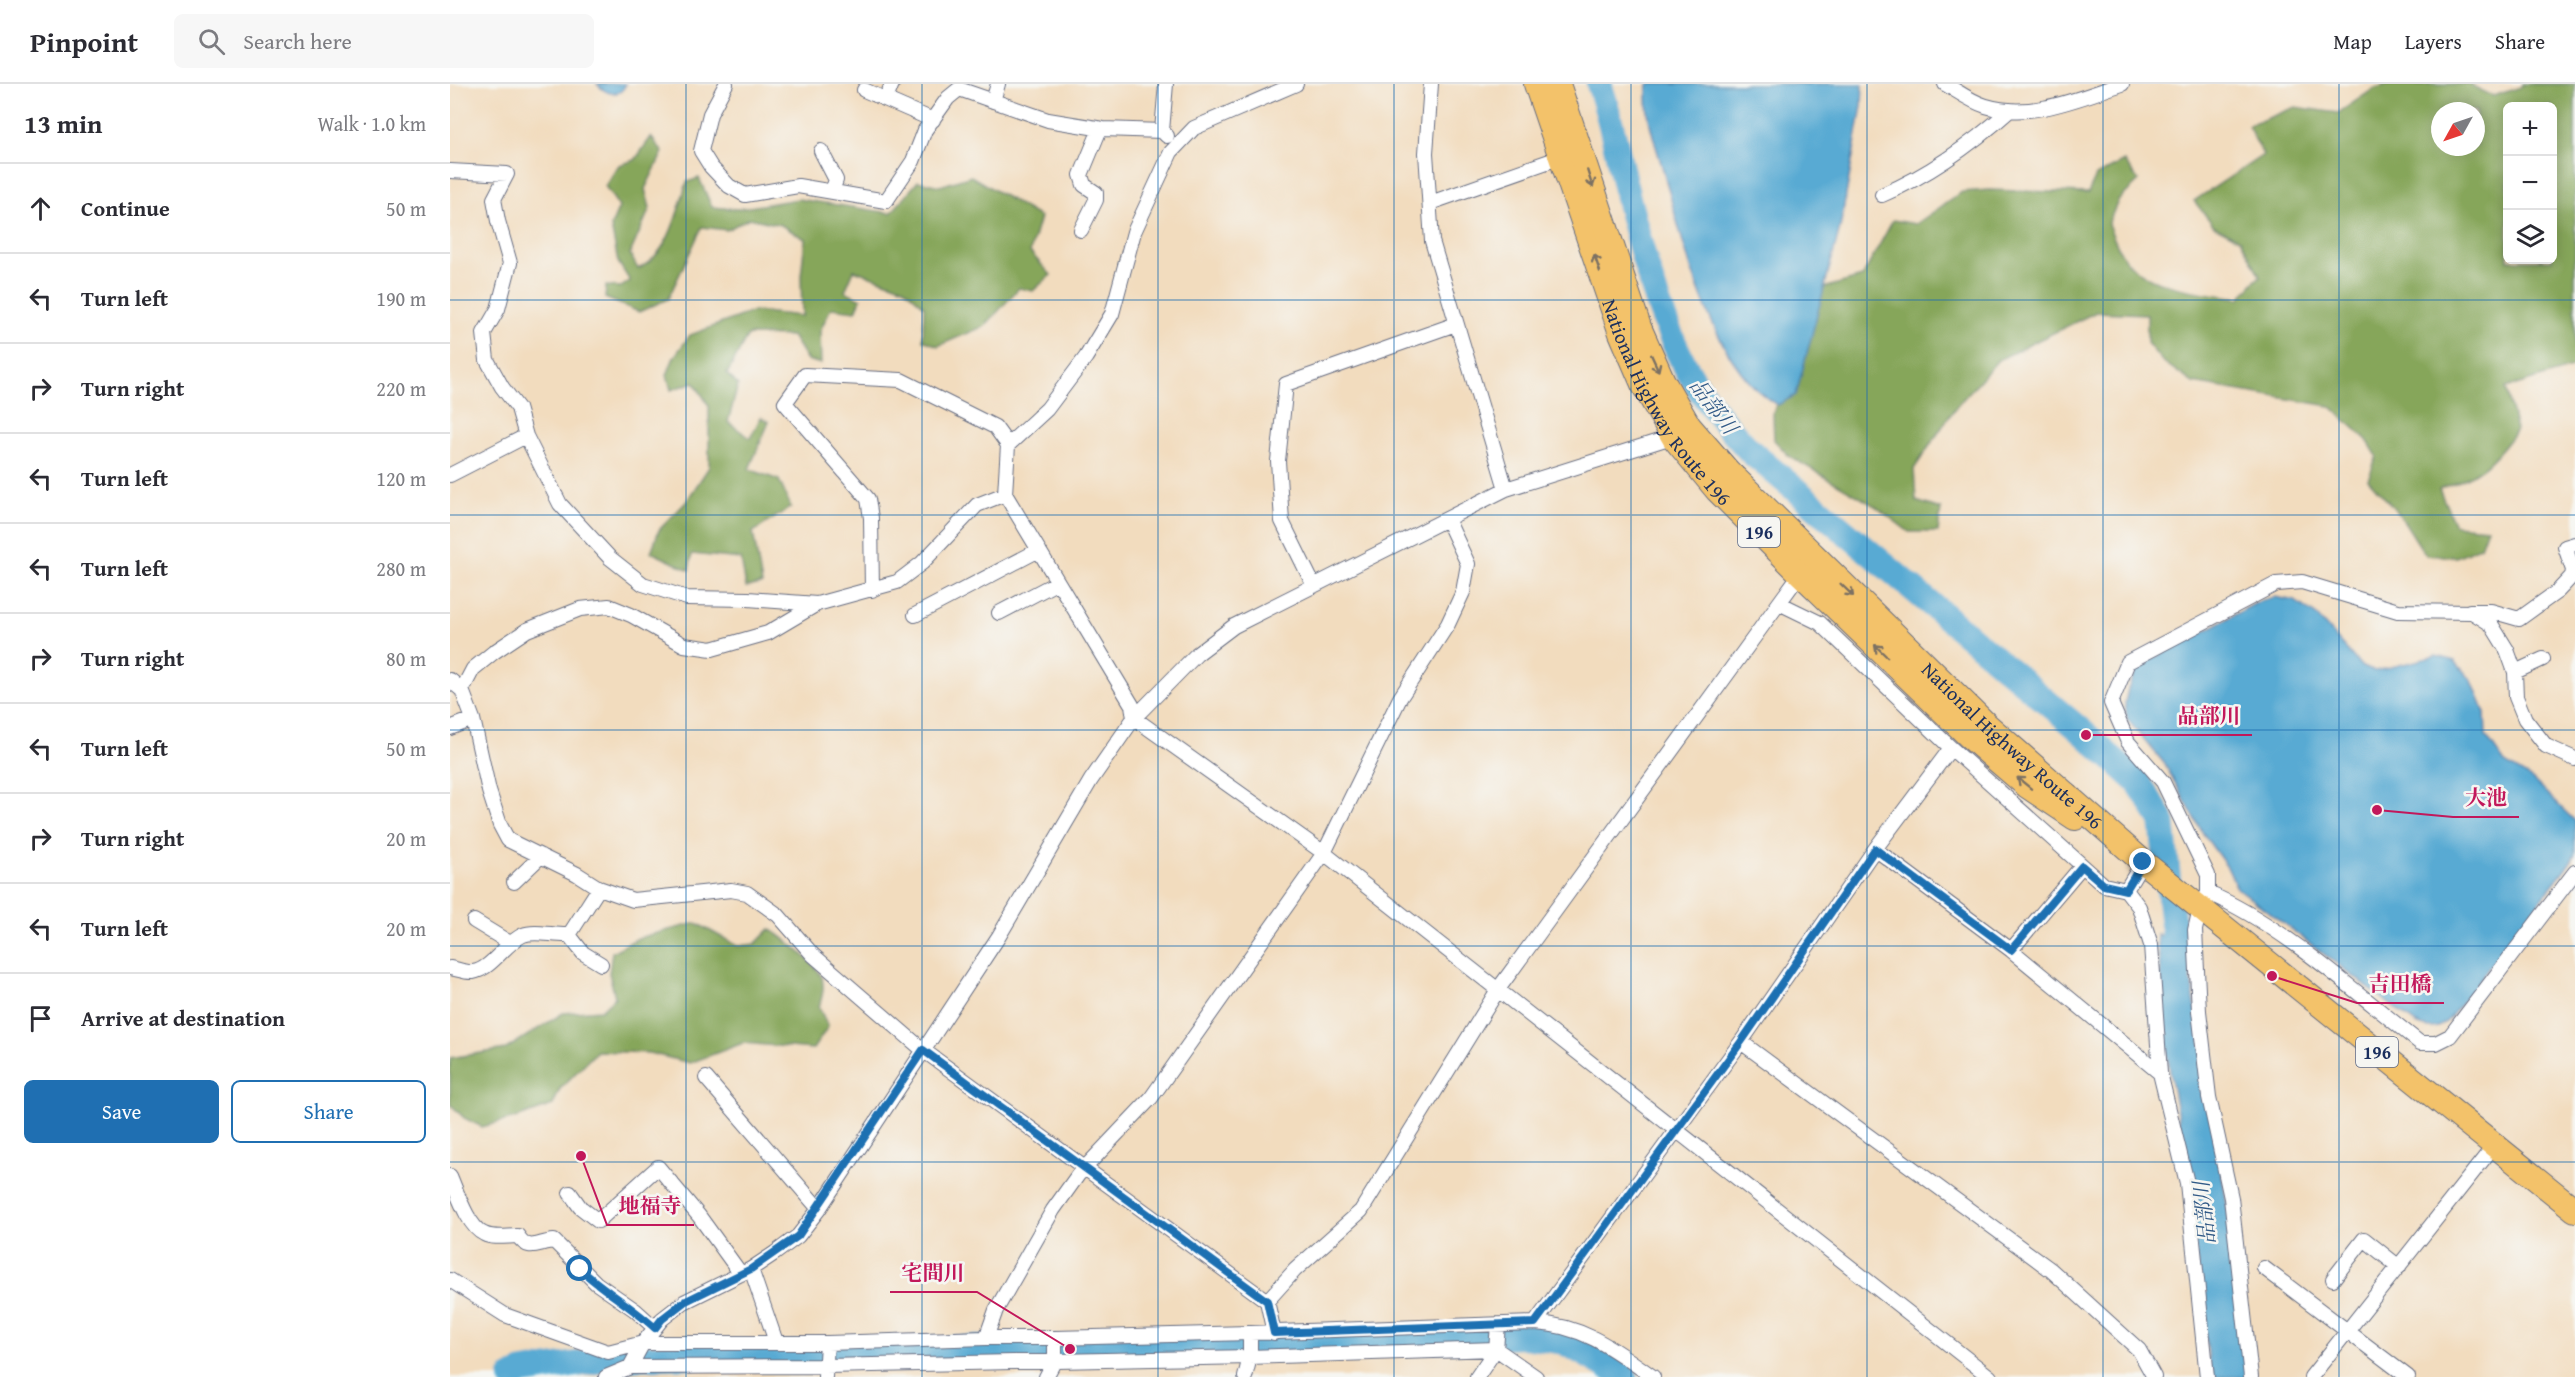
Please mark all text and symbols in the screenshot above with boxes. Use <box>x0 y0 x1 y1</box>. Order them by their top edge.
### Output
search box <box>174 14 594 68</box>
text: Pinpoint <box>30 21 138 62</box>
icon: search <box>195 25 228 58</box>
text: Search here <box>243 25 352 57</box>
text: Map <box>2333 26 2372 57</box>
text: Layers <box>2405 26 2462 57</box>
text: Share <box>2495 26 2545 57</box>
north arrow <box>2431 102 2485 156</box>
map controls <box>2503 102 2557 264</box>
button: + <box>2503 102 2557 156</box>
text: 13 min <box>24 104 102 143</box>
text: Walk · 1.0 km <box>317 109 426 138</box>
button: − <box>2503 156 2557 210</box>
one-way arrow <box>1585 169 1596 188</box>
icon: ahead <box>24 192 57 225</box>
text: Continue <box>81 192 170 224</box>
text: 50 m <box>386 194 426 223</box>
button: layers <box>2503 210 2557 264</box>
one-way arrow <box>1590 254 1601 273</box>
icon: left <box>24 282 57 315</box>
text: Turn left <box>81 282 168 314</box>
text: 190 m <box>376 284 426 313</box>
street label: National Highway Route 196 <box>1596 295 1738 511</box>
one-way arrow <box>1650 353 1661 371</box>
icon: right <box>24 372 57 405</box>
text: Turn right <box>81 372 184 404</box>
water label: 品部川 <box>1683 372 1747 442</box>
text: 220 m <box>376 374 426 403</box>
icon: left <box>24 462 57 495</box>
text: Turn left <box>81 462 168 494</box>
text: 120 m <box>376 464 426 493</box>
road number: 196 <box>1738 517 1780 547</box>
icon: left <box>24 552 57 585</box>
text: Turn left <box>81 552 168 584</box>
text: 280 m <box>376 554 426 583</box>
one-way arrow <box>1840 583 1855 597</box>
icon: right <box>24 642 57 675</box>
text: Turn right <box>81 642 184 674</box>
text: 80 m <box>386 644 426 673</box>
one-way arrow <box>1873 644 1888 658</box>
street label: National Highway Route 196 <box>1916 655 2110 835</box>
callout: 品部川 <box>2165 696 2252 735</box>
text: 品部川 <box>2178 700 2241 731</box>
icon: left <box>24 732 57 765</box>
text: Turn left <box>81 732 168 764</box>
text: 50 m <box>386 734 426 763</box>
one-way arrow <box>2016 777 2032 790</box>
callout: 大池 <box>2453 778 2519 817</box>
text: 大池 <box>2465 782 2507 813</box>
icon: right <box>24 822 57 855</box>
text: Turn right <box>81 822 184 854</box>
text: 20 m <box>386 824 426 853</box>
route end <box>2129 848 2155 874</box>
icon: left <box>24 912 57 945</box>
text: Turn left <box>81 912 168 944</box>
text: 20 m <box>386 914 426 943</box>
callout: 吉田橋 <box>2357 964 2444 1003</box>
text: 吉田橋 <box>2369 968 2432 999</box>
icon: arrive <box>24 1002 57 1035</box>
text: Arrive at destination <box>81 1002 285 1034</box>
road number: 196 <box>2356 1037 2398 1067</box>
button: Save <box>24 1080 219 1143</box>
button: Share <box>231 1080 426 1143</box>
water label: 品部川 <box>2185 1178 2223 1246</box>
callout: 地福寺 <box>607 1186 694 1225</box>
text: 地福寺 <box>619 1190 682 1221</box>
callout: 宅間川 <box>890 1253 977 1292</box>
route start <box>566 1255 592 1281</box>
text: 宅間川 <box>902 1257 965 1288</box>

